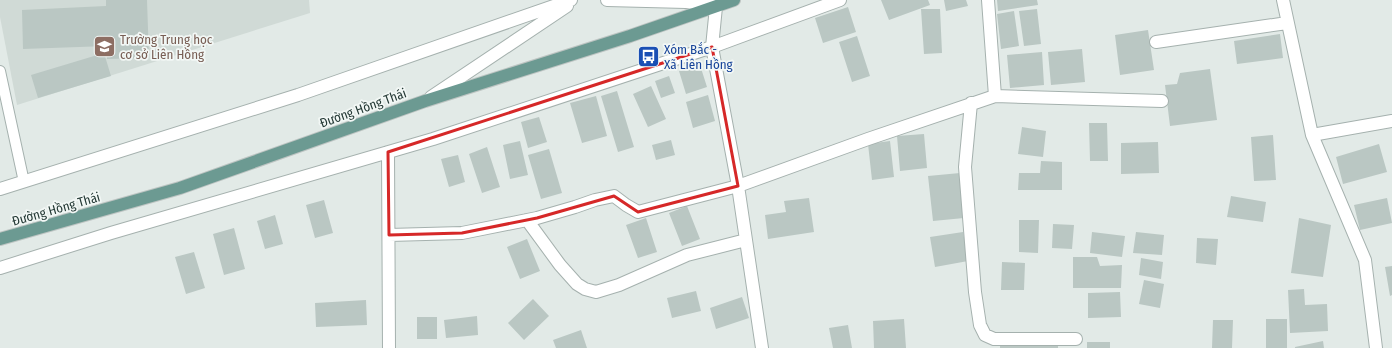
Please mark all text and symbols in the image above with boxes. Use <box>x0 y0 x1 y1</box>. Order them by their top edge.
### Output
place label: Trường Trung học cơ sở Liên Hồng <box>120 32 213 62</box>
school or university icon: Trường Trung học cơ sở Liên Hồng <box>92 33 118 59</box>
place label: Xóm Bắc - Xã Liên Hồng <box>664 41 734 72</box>
bus stop icon: Xóm Bắc - Xã Liên Hồng <box>635 43 661 69</box>
street label: Đường Hồng Thái <box>318 85 408 131</box>
street label: Đường Hồng Thái <box>10 189 102 229</box>

